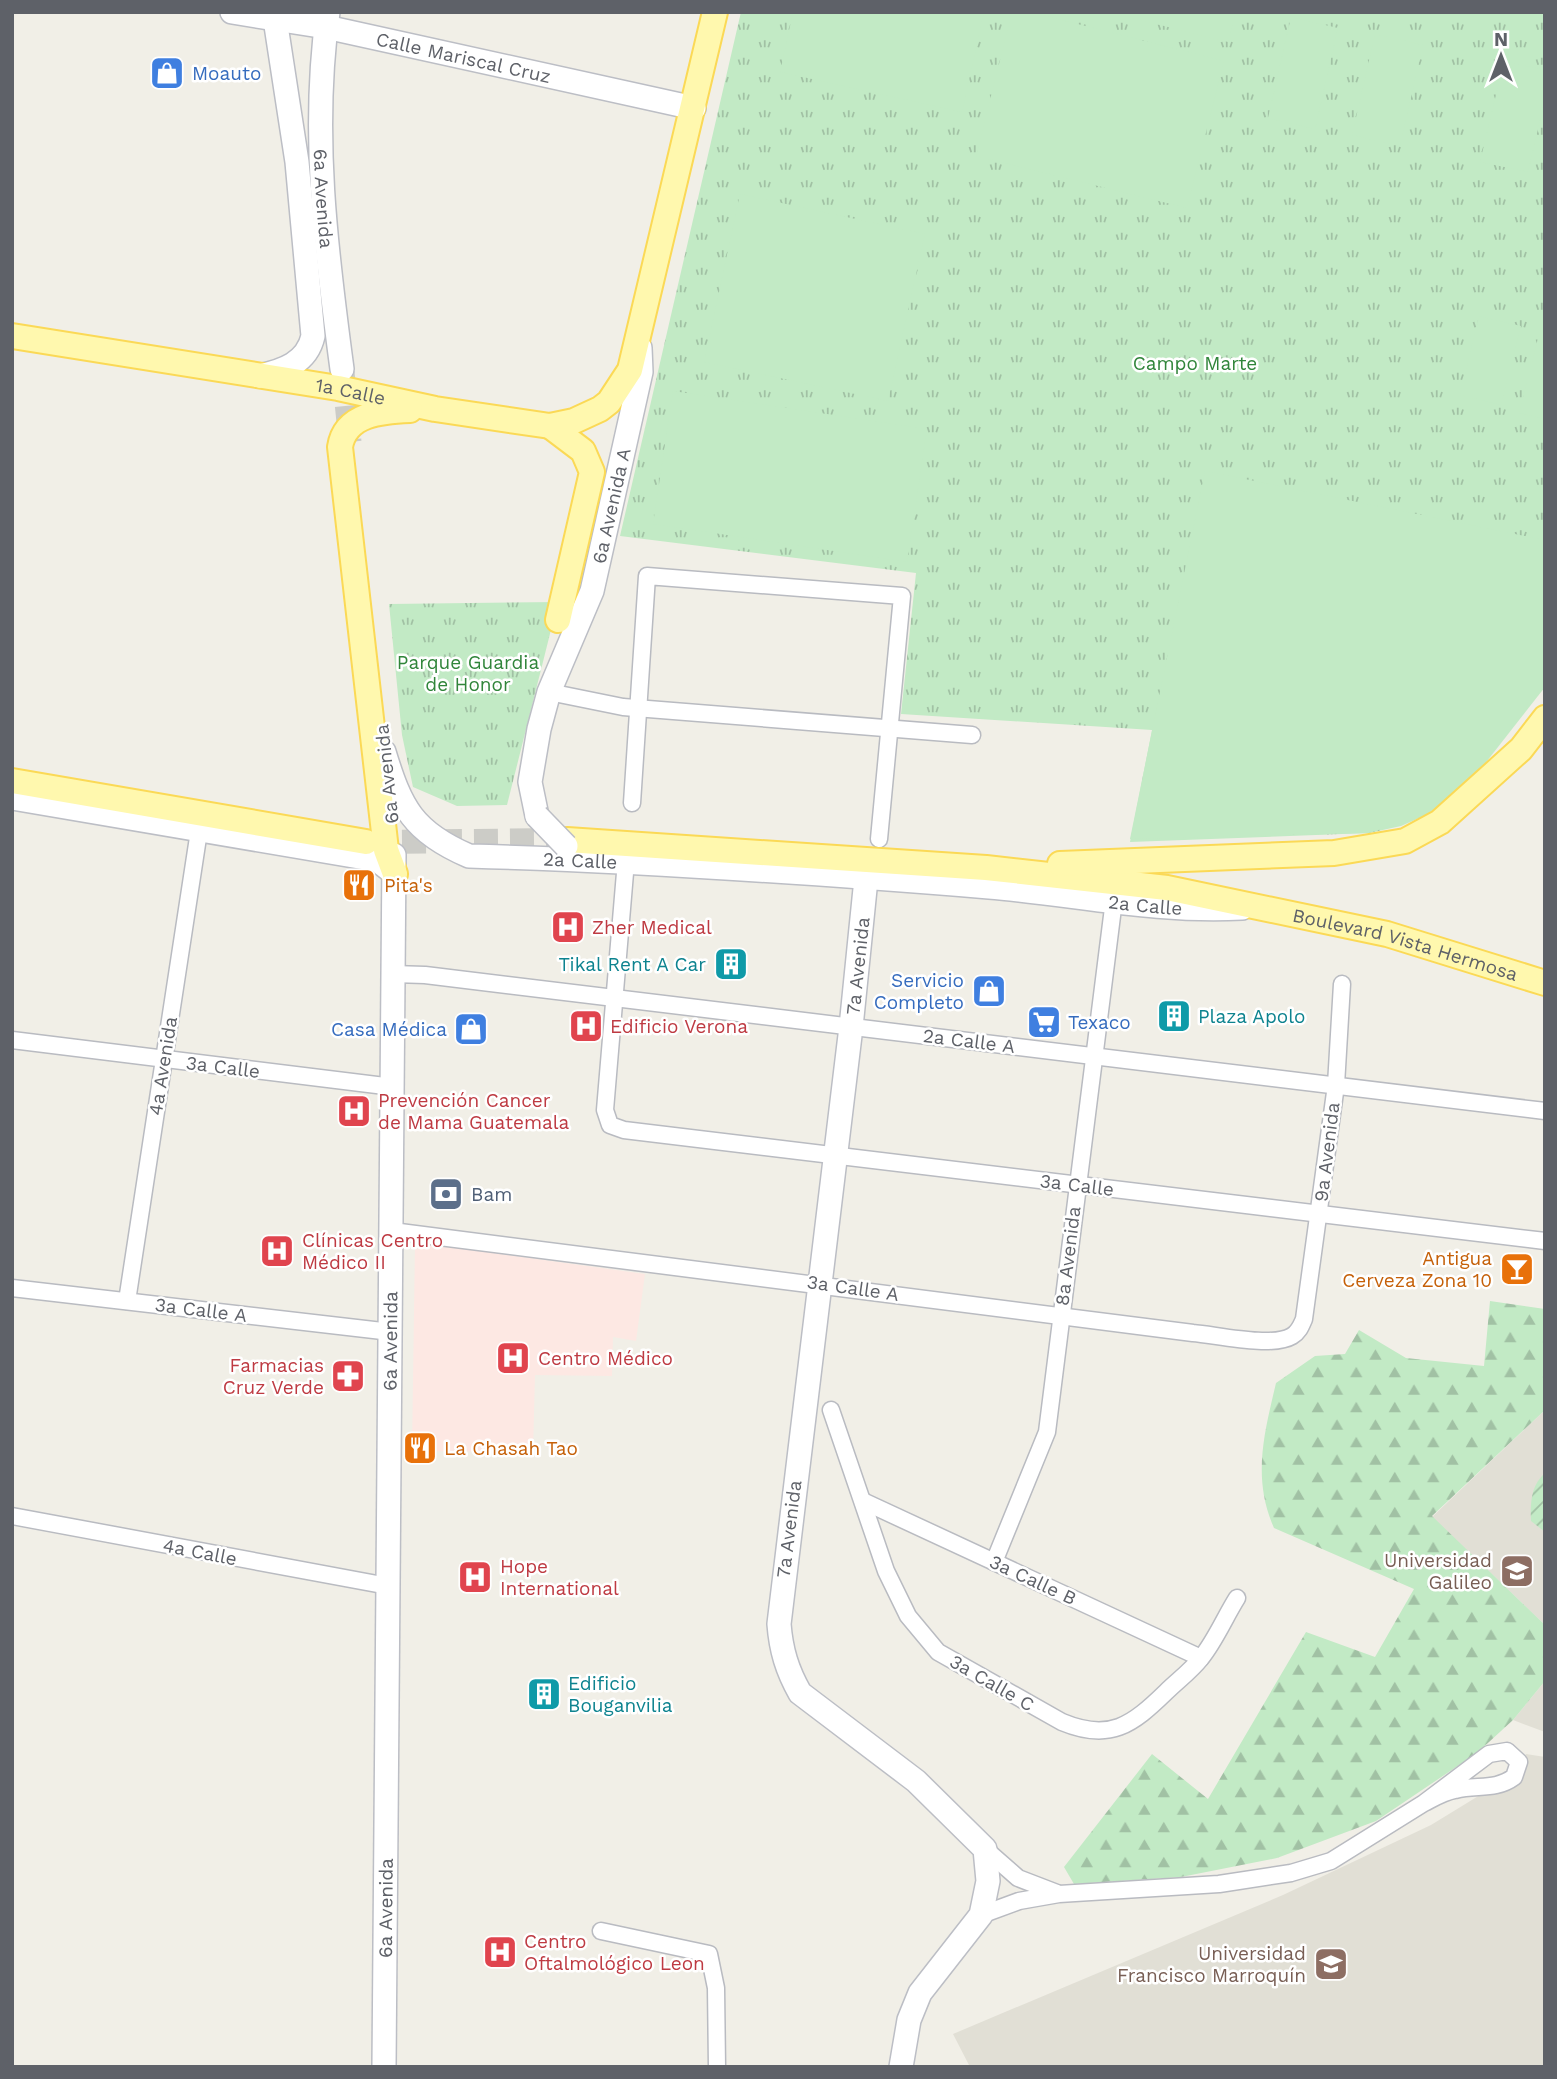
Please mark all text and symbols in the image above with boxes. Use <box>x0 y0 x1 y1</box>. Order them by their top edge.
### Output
north arrow <box>1466 21 1536 91</box>
street label: Calle Mariscal Cruz <box>374 27 553 88</box>
text: N <box>1494 28 1508 51</box>
shop icon: Moauto <box>148 54 186 92</box>
place label: Moauto <box>192 62 261 85</box>
street label: 6a Avenida <box>309 148 339 250</box>
park label: Campo Marte <box>1133 352 1257 375</box>
street label: 1a Calle <box>314 373 388 409</box>
street label: 6a Avenida A <box>587 445 635 566</box>
park label: Parque Guardia de Honor <box>397 651 539 696</box>
street label: 6a Avenida <box>370 723 404 825</box>
street label: 2a Calle <box>543 847 618 873</box>
restaurant icon: Pita's <box>340 866 378 904</box>
place label: Pita's <box>384 874 433 897</box>
street label: 2a Calle <box>1107 890 1183 920</box>
street label: Boulevard Vista Hermosa <box>1291 903 1521 986</box>
hospital icon: Zher Medical <box>549 908 587 946</box>
place label: Zher Medical <box>592 916 712 939</box>
street label: 7a Avenida <box>841 916 875 1016</box>
building icon: Tikal Rent A Car <box>712 945 750 983</box>
place label: Tikal Rent A Car <box>558 953 706 976</box>
place label: Servicio Completo <box>874 969 964 1014</box>
shop icon: Servicio Completo <box>970 972 1008 1010</box>
building icon: Plaza Apolo <box>1155 997 1193 1035</box>
supermarket icon: Texaco <box>1025 1003 1063 1041</box>
place label: Plaza Apolo <box>1198 1005 1305 1028</box>
hospital icon: Edificio Verona <box>567 1007 605 1045</box>
shop icon: Casa Médica <box>452 1010 490 1048</box>
place label: Texaco <box>1068 1011 1131 1034</box>
street label: 4a Avenida <box>144 1015 182 1117</box>
place label: Edificio Verona <box>610 1015 748 1038</box>
place label: Casa Médica <box>331 1018 447 1041</box>
street label: 2a Calle A <box>922 1024 1017 1058</box>
street label: 3a Calle <box>185 1051 261 1083</box>
place label: Prevención Cancer de Mama Guatemala <box>378 1089 570 1134</box>
hospital icon: Prevención Cancer de Mama Guatemala <box>335 1092 373 1130</box>
street label: 9a Avenida <box>1309 1101 1345 1203</box>
street label: 3a Calle <box>1039 1169 1115 1201</box>
bank icon: Bam <box>427 1175 465 1213</box>
place label: Bam <box>471 1183 512 1206</box>
street label: 8a Avenida <box>1050 1205 1086 1307</box>
place label: Clínicas Centro Médico II <box>302 1229 443 1274</box>
hospital icon: Clínicas Centro Médico II <box>258 1232 296 1270</box>
place label: Antigua Cerveza Zona 10 <box>1342 1247 1492 1292</box>
bar icon: Antigua Cerveza Zona 10 <box>1498 1250 1536 1288</box>
street label: 3a Calle A <box>806 1270 901 1306</box>
street label: 6a Avenida <box>378 1291 402 1391</box>
street label: 3a Calle A <box>154 1293 249 1327</box>
hospital icon: Centro Médico <box>494 1339 532 1377</box>
place label: Centro Médico <box>538 1347 673 1370</box>
place label: Farmacias Cruz Verde <box>223 1354 324 1399</box>
pharmacy icon: Farmacias Cruz Verde <box>329 1357 367 1395</box>
restaurant icon: La Chasah Tao <box>401 1429 439 1467</box>
place label: La Chasah Tao <box>444 1437 578 1460</box>
street label: 7a Avenida <box>772 1479 806 1579</box>
street label: 4a Calle <box>161 1534 239 1570</box>
place label: Universidad Galileo <box>1384 1549 1492 1594</box>
street label: 3a Calle B <box>986 1550 1080 1610</box>
school or university icon: Universidad Galileo <box>1498 1552 1536 1590</box>
place label: Hope International <box>500 1555 619 1600</box>
hospital icon: Hope International <box>456 1558 494 1596</box>
street label: 3a Calle C <box>946 1650 1038 1716</box>
place label: Edificio Bouganvilia <box>568 1672 673 1717</box>
building icon: Edificio Bouganvilia <box>525 1675 563 1713</box>
street label: 6a Avenida <box>373 1858 397 1958</box>
place label: Centro Oftalmológico Leon <box>524 1930 705 1975</box>
hospital icon: Centro Oftalmológico Leon <box>481 1933 519 1971</box>
place label: Universidad Francisco Marroquín <box>1117 1942 1306 1987</box>
school or university icon: Universidad Francisco Marroquín <box>1312 1945 1350 1983</box>

